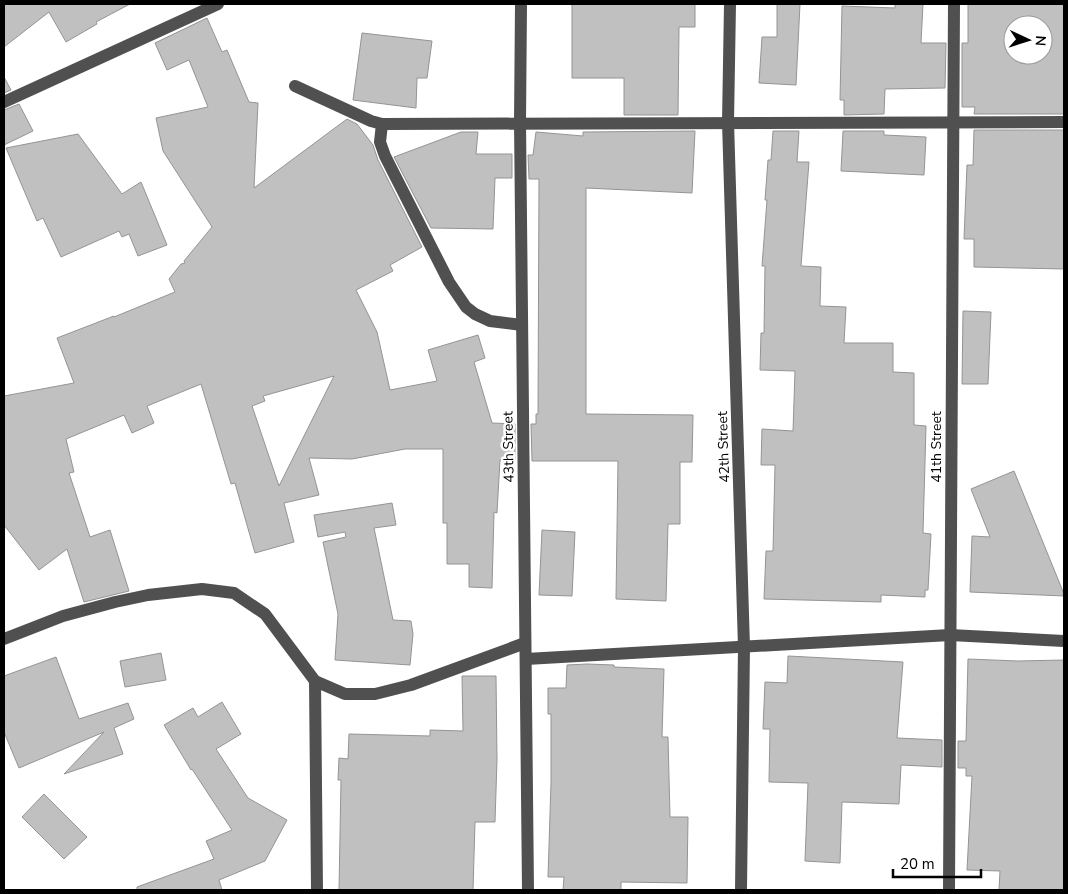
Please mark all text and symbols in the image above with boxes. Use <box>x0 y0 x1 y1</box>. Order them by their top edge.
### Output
north arrow <box>1003 15 1053 65</box>
text: N <box>1031 35 1050 47</box>
street label: 43th Street <box>498 411 519 483</box>
street label: 42th Street <box>713 411 734 483</box>
street label: 41th Street <box>927 411 946 483</box>
scale bar <box>893 846 980 878</box>
text: 20 m <box>900 854 935 874</box>

